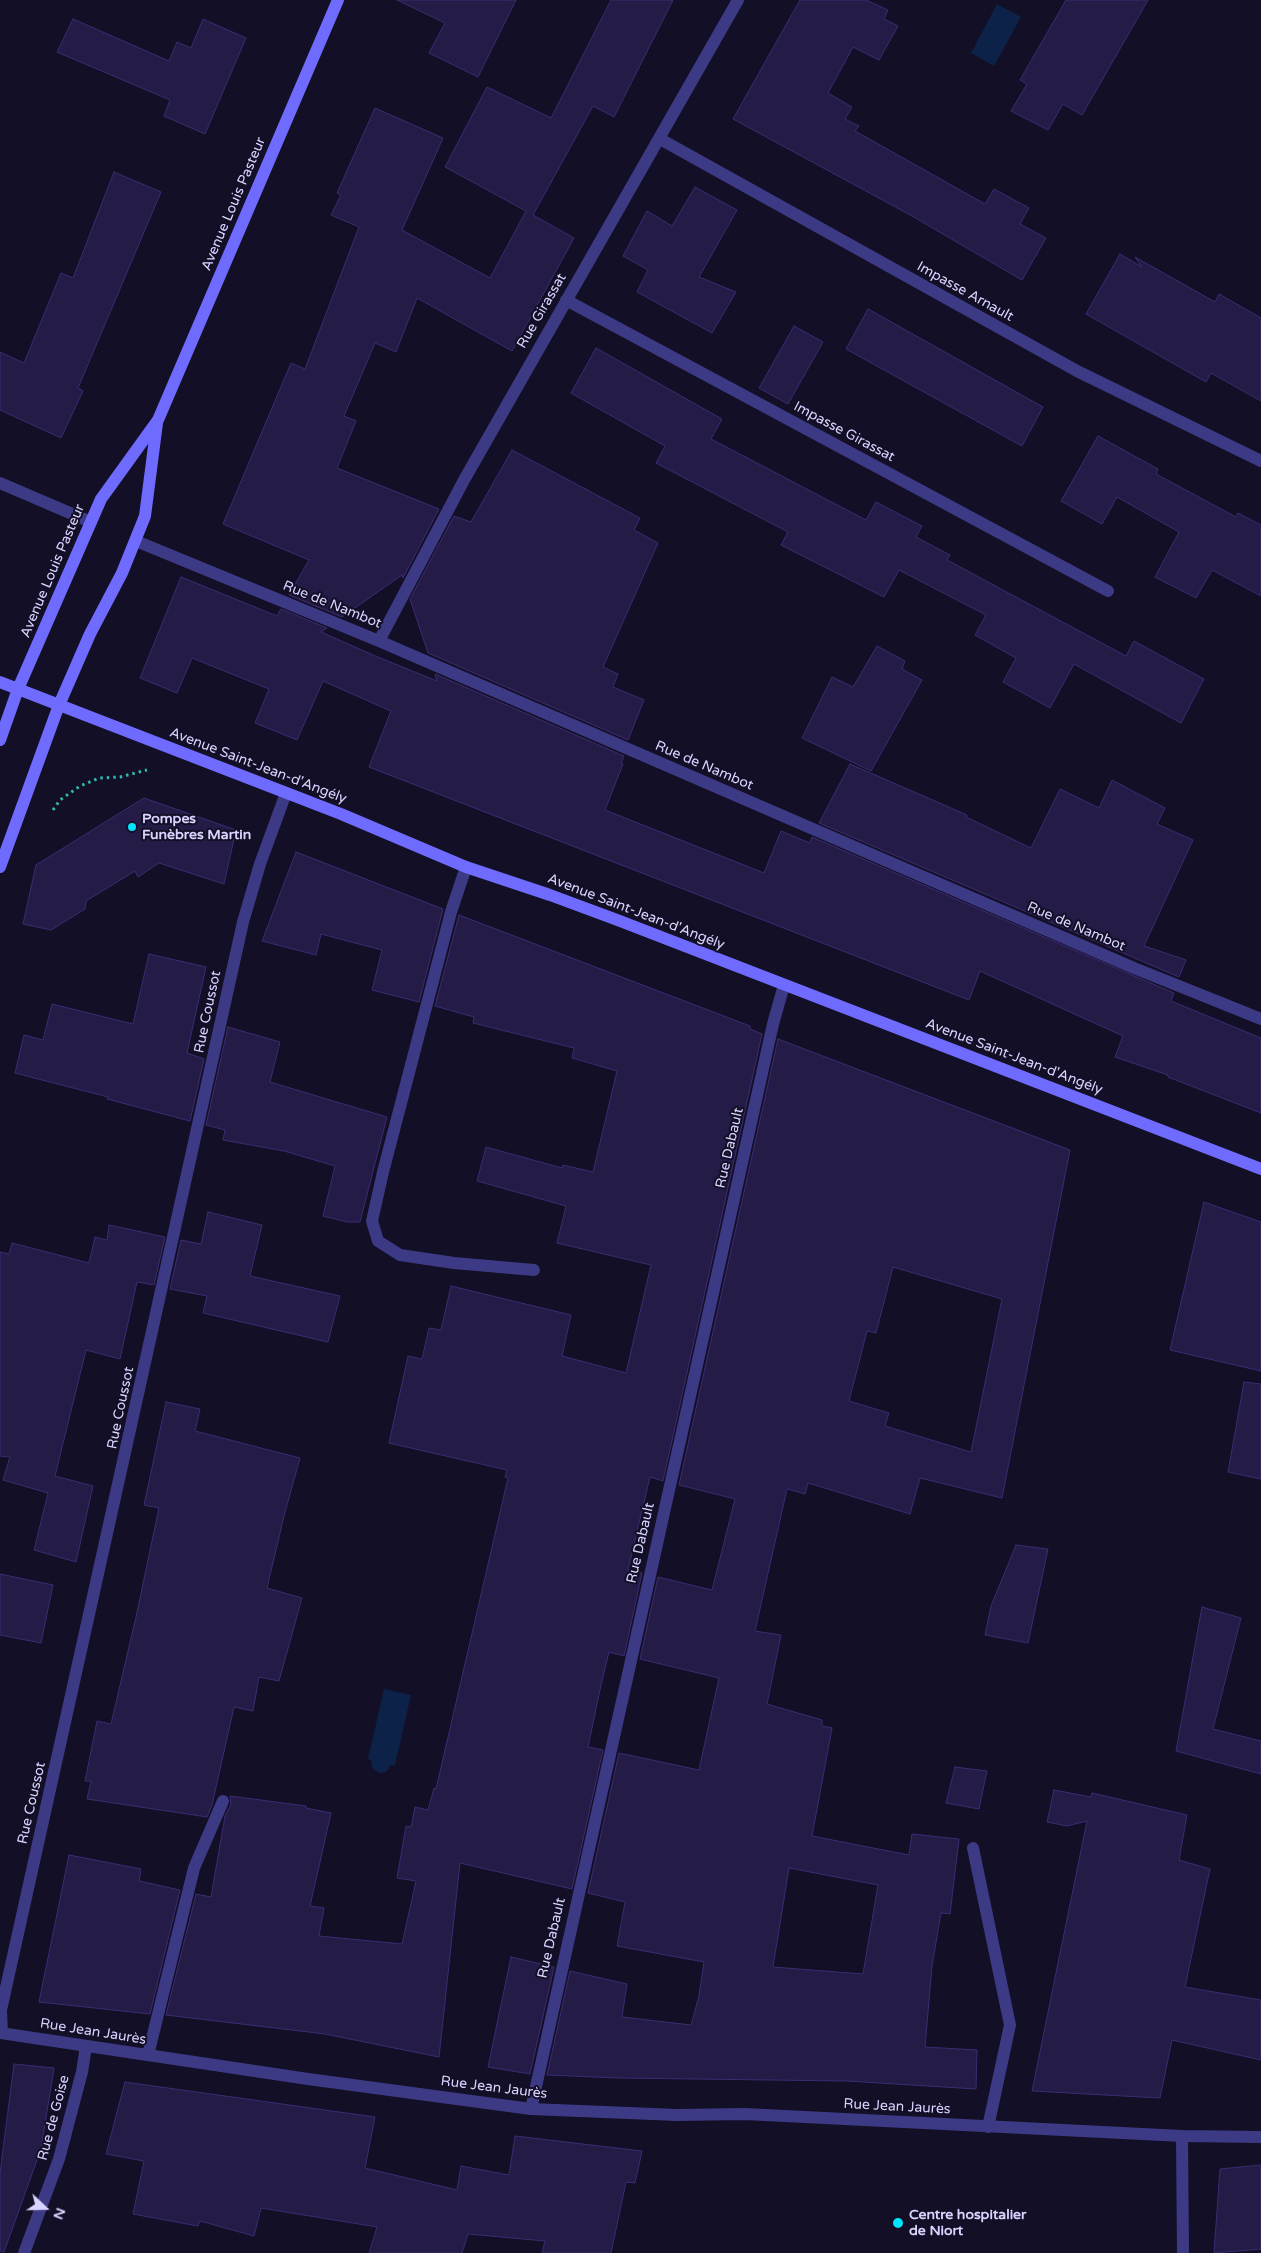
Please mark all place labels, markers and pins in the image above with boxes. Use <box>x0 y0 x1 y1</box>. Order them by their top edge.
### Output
place label: Pompes Funèbres Martin <box>142 811 251 844</box>
marker: Pompes Funèbres Martin <box>126 821 138 833</box>
place label: Centre hospitalier de Niort <box>909 2207 1026 2240</box>
marker: Centre hospitalier de Niort <box>891 2216 905 2230</box>

